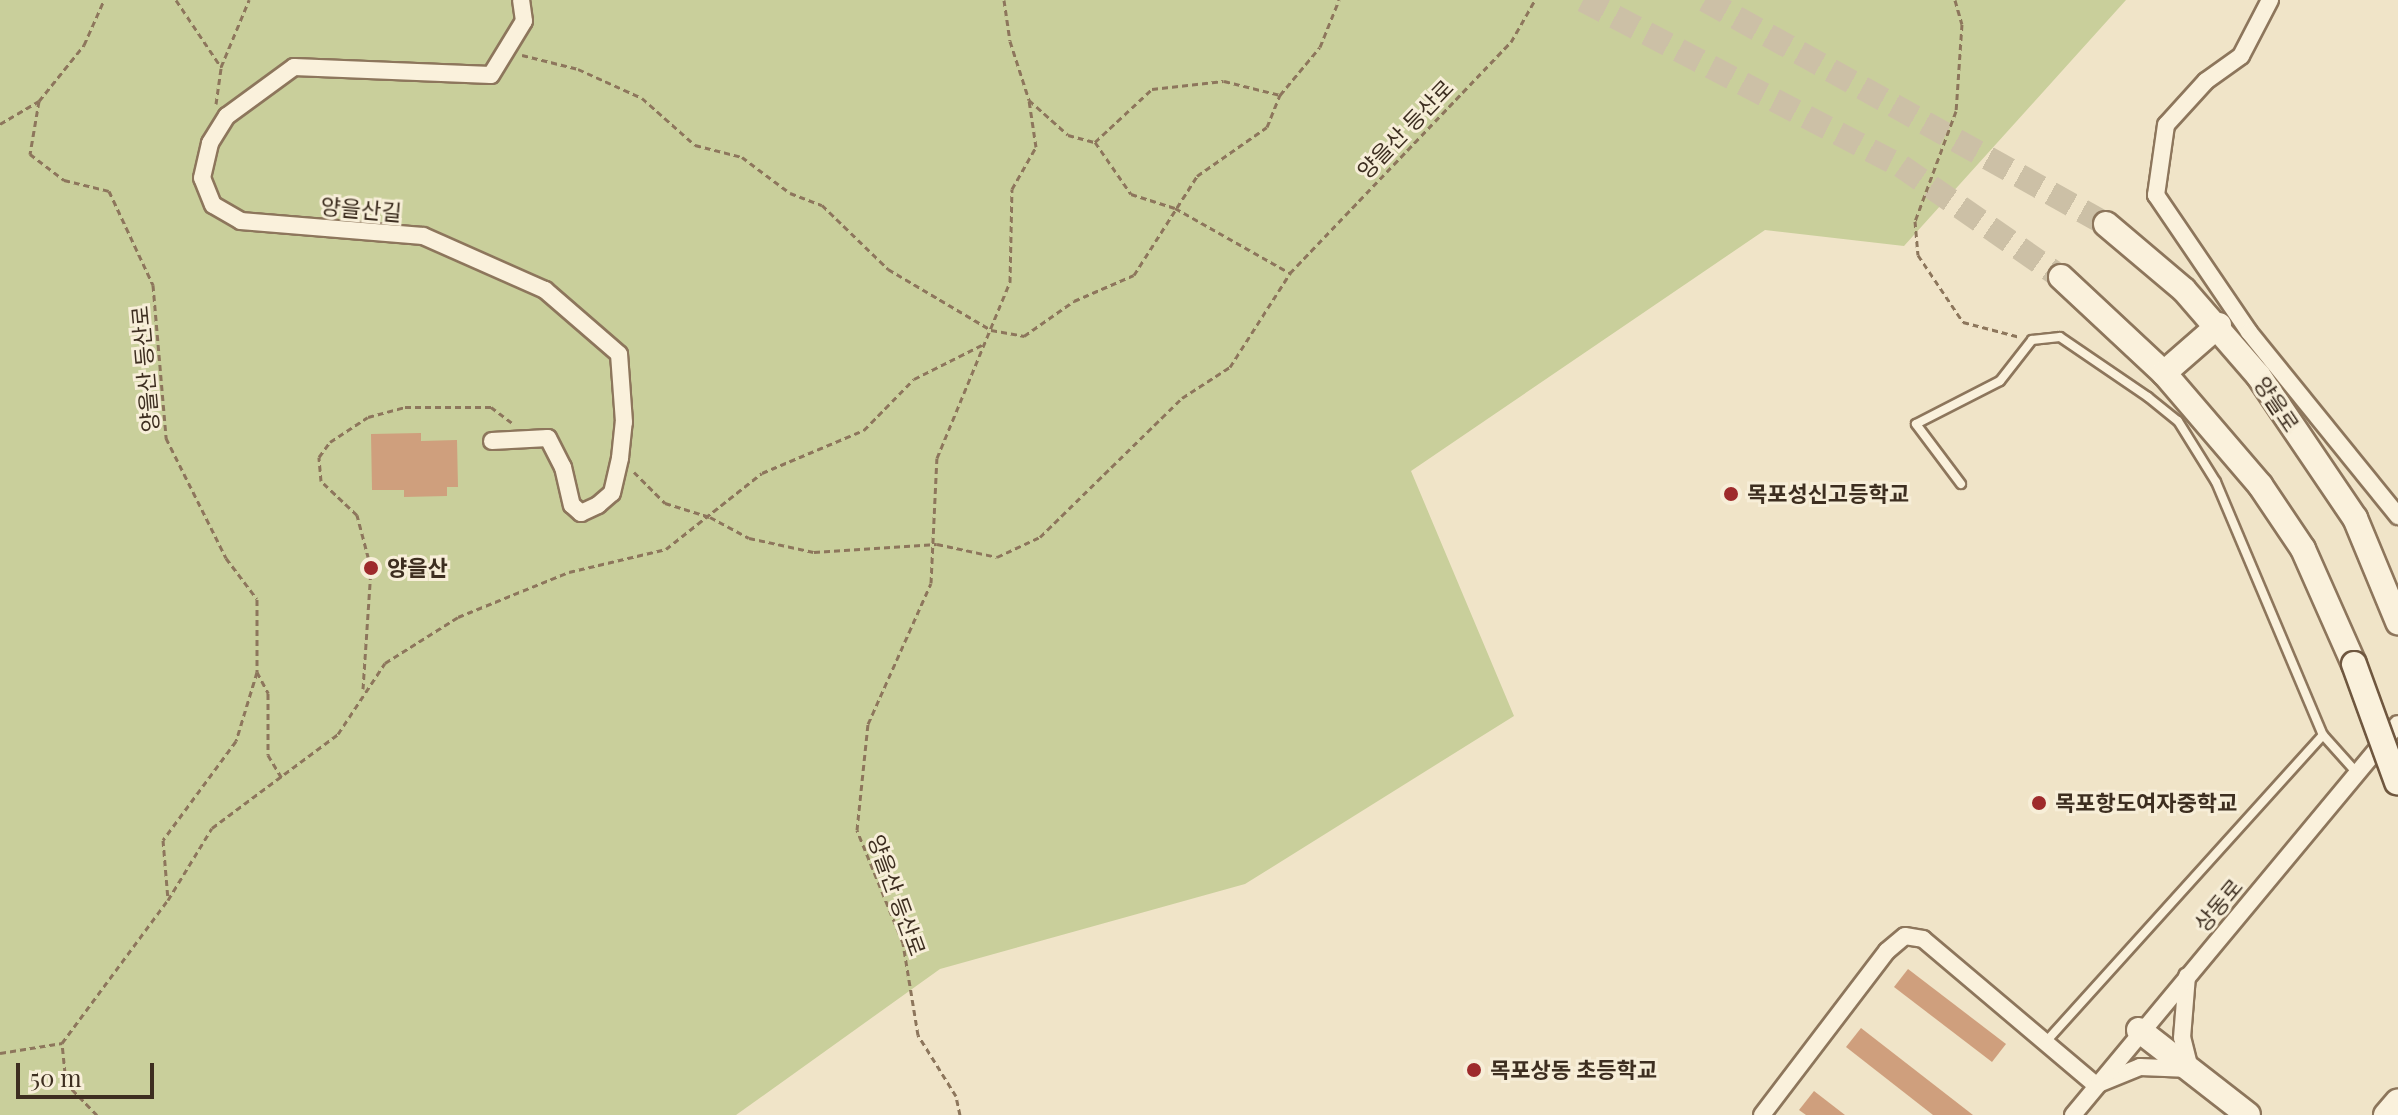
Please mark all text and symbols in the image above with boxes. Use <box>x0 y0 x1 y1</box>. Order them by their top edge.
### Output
street label: 양을산 등산로 <box>1351 74 1459 184</box>
street label: 양을산길 <box>320 192 402 226</box>
street label: 양을산 등산로 <box>126 305 164 433</box>
street label: 양을로 <box>2249 371 2305 437</box>
place label: 목포성신고등학교 <box>1747 481 1909 507</box>
marker: 목포성신고등학교 <box>1722 485 1740 503</box>
place label: 양을산 <box>387 555 448 581</box>
marker: 양을산 <box>362 559 380 577</box>
place label: 목포항도여자중학교 <box>2055 790 2237 816</box>
marker: 목포항도여자중학교 <box>2030 794 2048 812</box>
street label: 양을산 등산로 <box>863 831 931 959</box>
street label: 상동로 <box>2188 873 2248 937</box>
scale bar <box>20 1047 158 1097</box>
place label: 목포상동 초등학교 <box>1490 1057 1657 1083</box>
text: 50 m <box>30 1061 82 1093</box>
marker: 목포상동 초등학교 <box>1465 1061 1483 1079</box>

